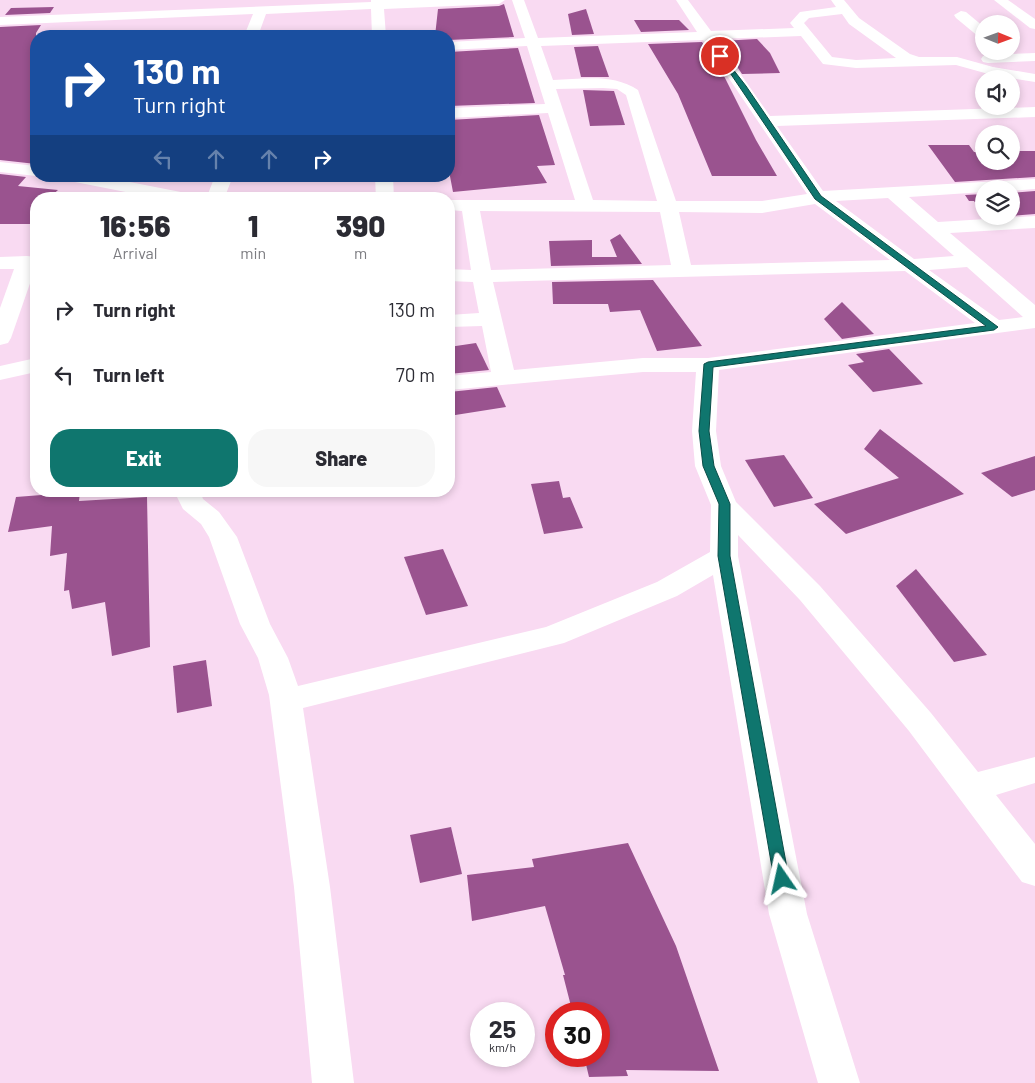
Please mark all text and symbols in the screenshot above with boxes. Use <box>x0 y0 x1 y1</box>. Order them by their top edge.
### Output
north arrow <box>975 15 1020 60</box>
map controls <box>975 15 1020 225</box>
pin <box>699 35 741 77</box>
icon: arrive <box>706 42 734 70</box>
text: 130 m <box>133 49 220 91</box>
icon: right <box>50 50 115 115</box>
button: sound <box>975 70 1020 115</box>
text: Turn right <box>133 91 226 117</box>
button: search <box>975 125 1020 170</box>
icon: left <box>149 145 177 173</box>
icon: ahead <box>202 145 230 173</box>
icon: ahead <box>255 145 283 173</box>
icon: right <box>308 145 336 173</box>
button: layers <box>975 180 1020 225</box>
text: 16:56 <box>100 207 171 243</box>
text: 1 <box>248 207 259 243</box>
text: 390 <box>336 207 385 243</box>
text: Arrival <box>113 243 157 262</box>
text: min <box>240 243 266 262</box>
text: m <box>354 243 367 262</box>
icon: right <box>50 296 78 324</box>
text: Turn right <box>93 298 175 321</box>
text: 130 m <box>388 298 435 321</box>
icon: left <box>50 361 78 389</box>
text: Turn left <box>93 363 164 386</box>
text: 70 m <box>396 363 435 386</box>
button: Exit <box>50 429 238 487</box>
button: Share <box>248 429 435 487</box>
position arrow <box>755 852 807 904</box>
speed limit sign: 30 <box>545 1002 610 1067</box>
text: 25 <box>489 1013 516 1043</box>
text: km/h <box>489 1040 516 1054</box>

